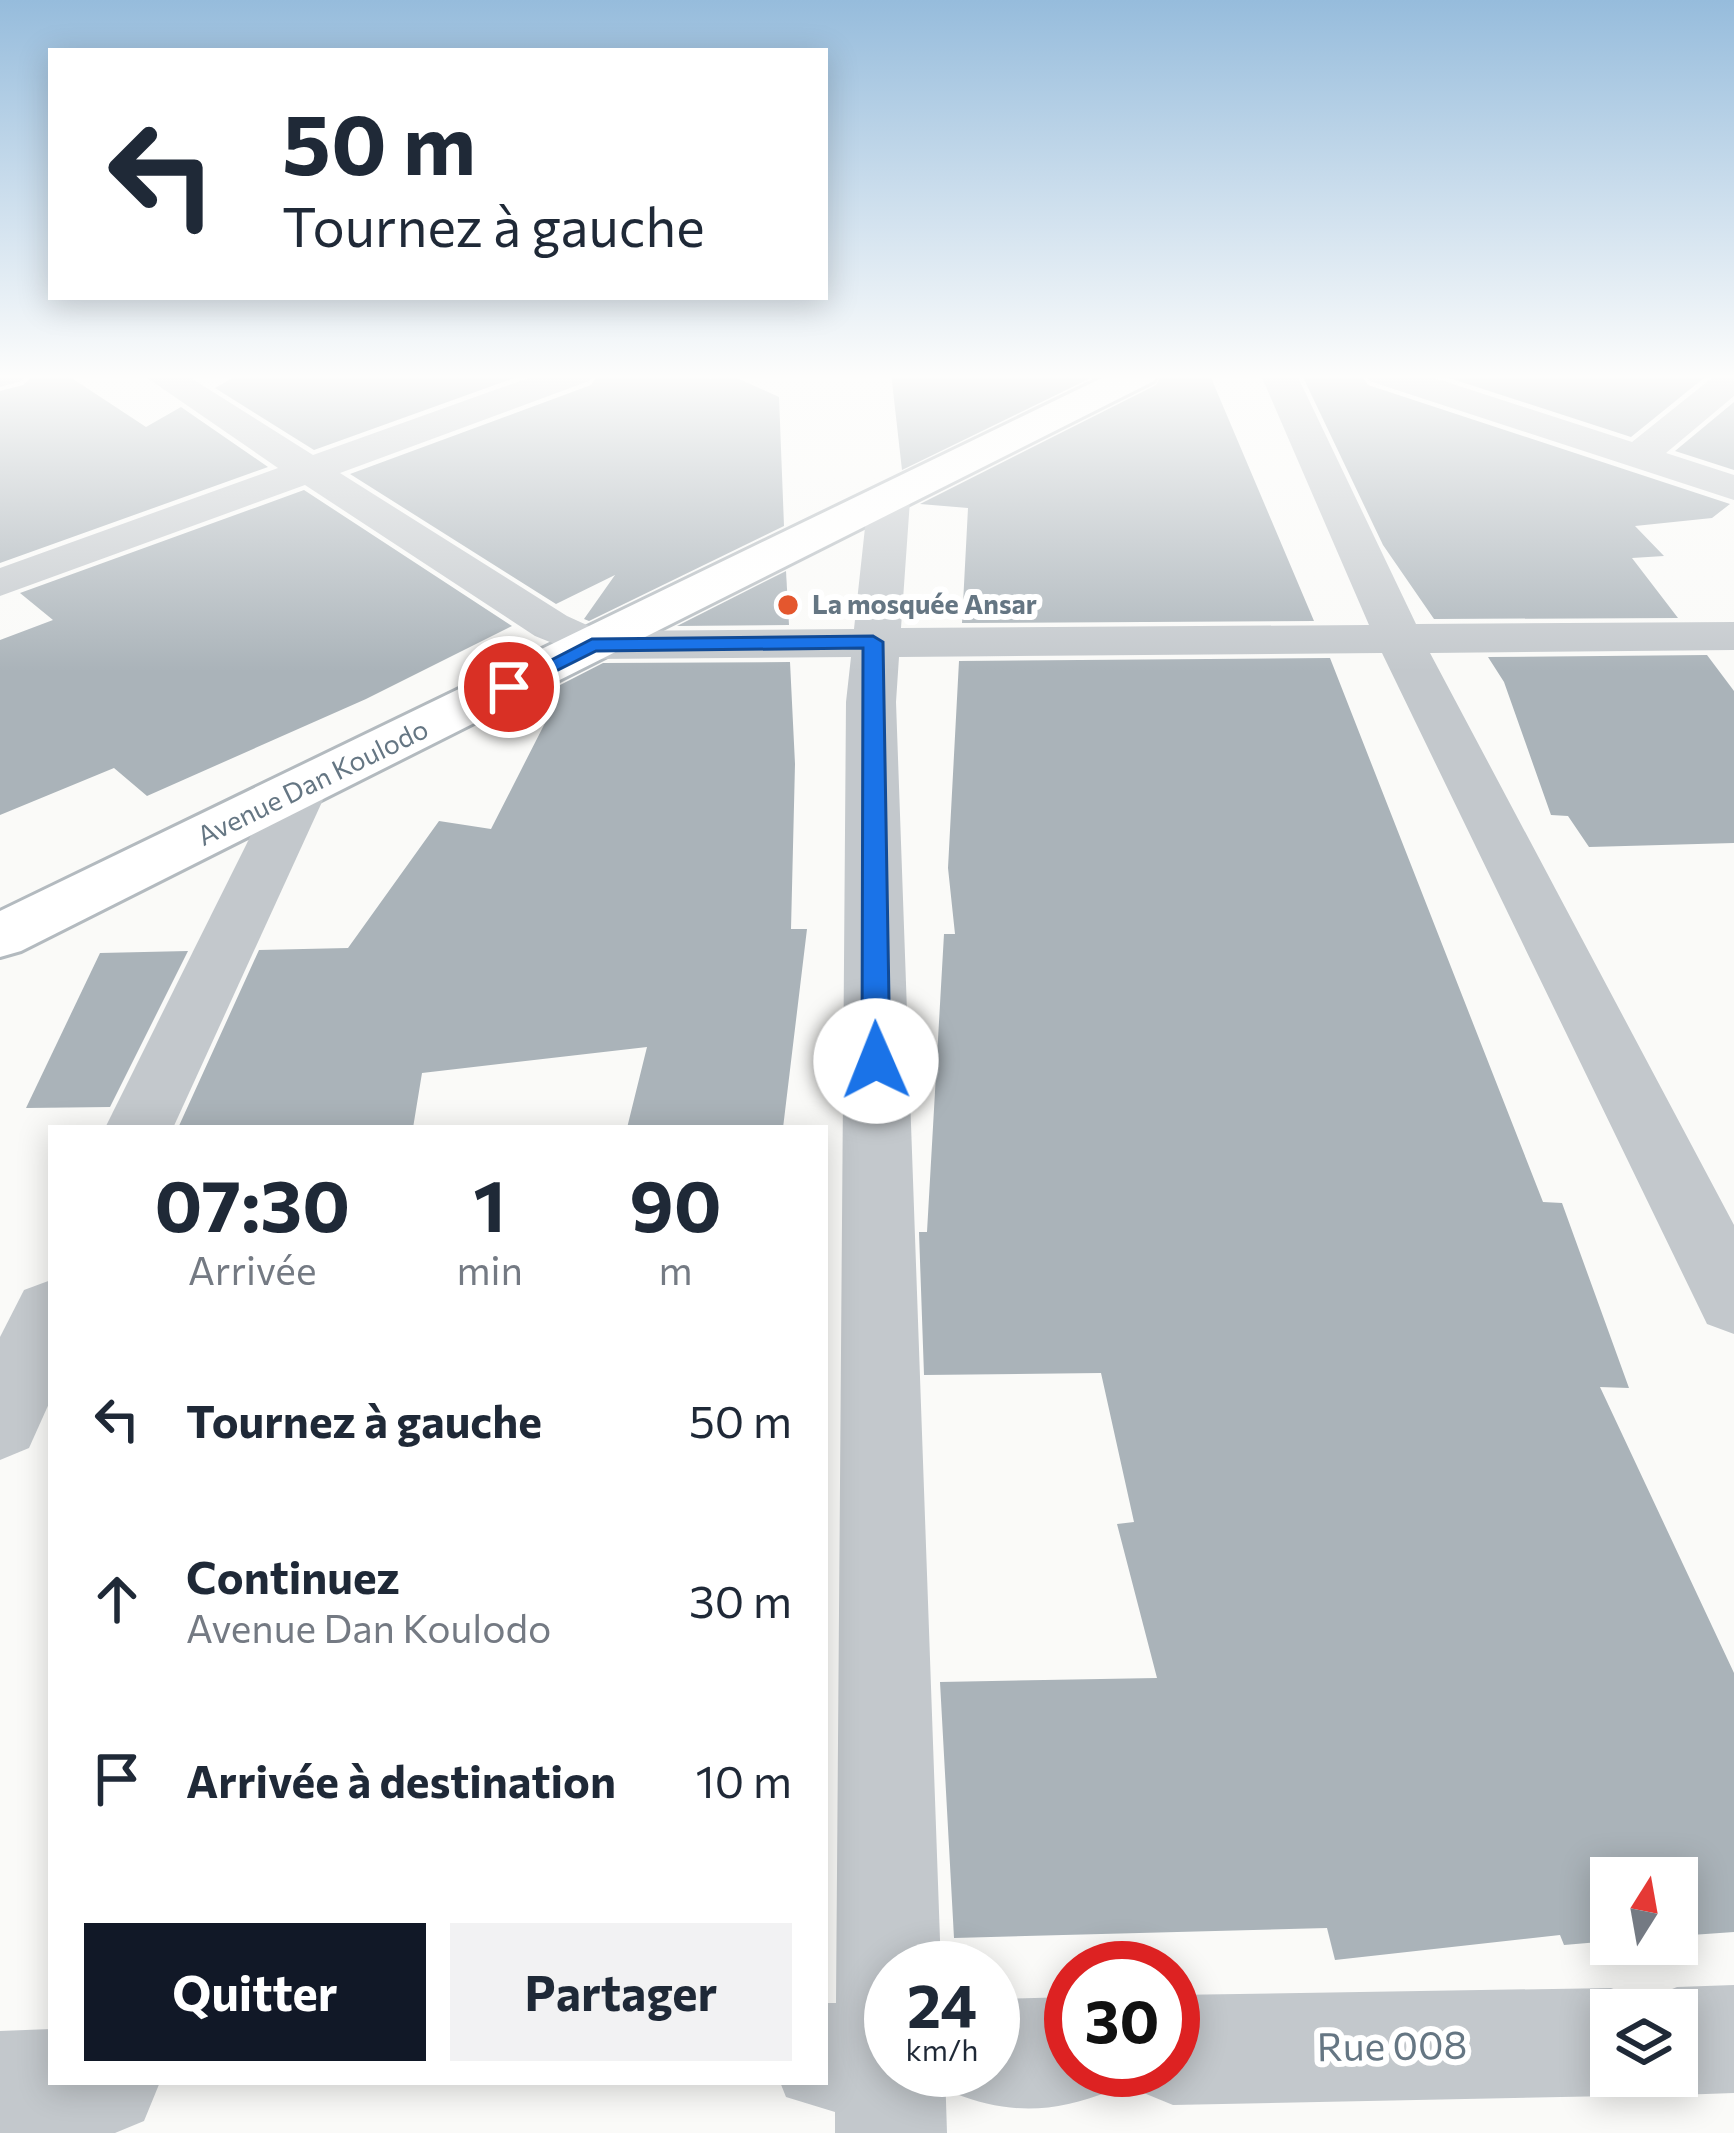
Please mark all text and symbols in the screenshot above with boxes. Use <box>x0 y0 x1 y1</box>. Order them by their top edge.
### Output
text: 50 m <box>282 90 476 192</box>
icon: left <box>84 96 240 252</box>
text: Tournez à gauche <box>282 192 705 258</box>
place label: La mosquée Ansar <box>812 587 1037 620</box>
marker: La mosquée Ansar <box>775 592 801 618</box>
pin <box>458 636 560 738</box>
icon: arrive <box>476 654 542 720</box>
street label: Avenue Dan Koulodo <box>191 711 433 852</box>
position arrow <box>813 998 939 1124</box>
text: 07:30 <box>154 1159 350 1247</box>
text: 1 <box>473 1159 506 1247</box>
text: 90 <box>629 1159 722 1247</box>
text: Arrivée <box>188 1245 316 1293</box>
text: min <box>456 1245 523 1293</box>
text: m <box>658 1245 692 1293</box>
icon: left <box>84 1386 150 1452</box>
text: Tournez à gauche <box>186 1392 542 1447</box>
text: 50 m <box>689 1392 792 1447</box>
text: Continuez <box>186 1548 400 1603</box>
icon: ahead <box>84 1566 150 1632</box>
text: 30 m <box>689 1572 792 1627</box>
text: Avenue Dan Koulodo <box>186 1603 551 1651</box>
icon: arrive <box>84 1746 150 1812</box>
text: Arrivée à destination <box>186 1752 616 1807</box>
text: 10 m <box>696 1752 792 1807</box>
north arrow <box>1590 1857 1698 1965</box>
map controls <box>1590 1857 1698 2097</box>
button: Quitter <box>84 1923 426 2061</box>
button: Partager <box>450 1923 792 2061</box>
speed limit sign: 30 <box>1044 1941 1200 2097</box>
text: 24 <box>907 1967 977 2040</box>
button: layers <box>1590 1989 1698 2097</box>
street label: Rue 008 <box>1316 2019 1468 2069</box>
text: km/h <box>906 2030 978 2067</box>

